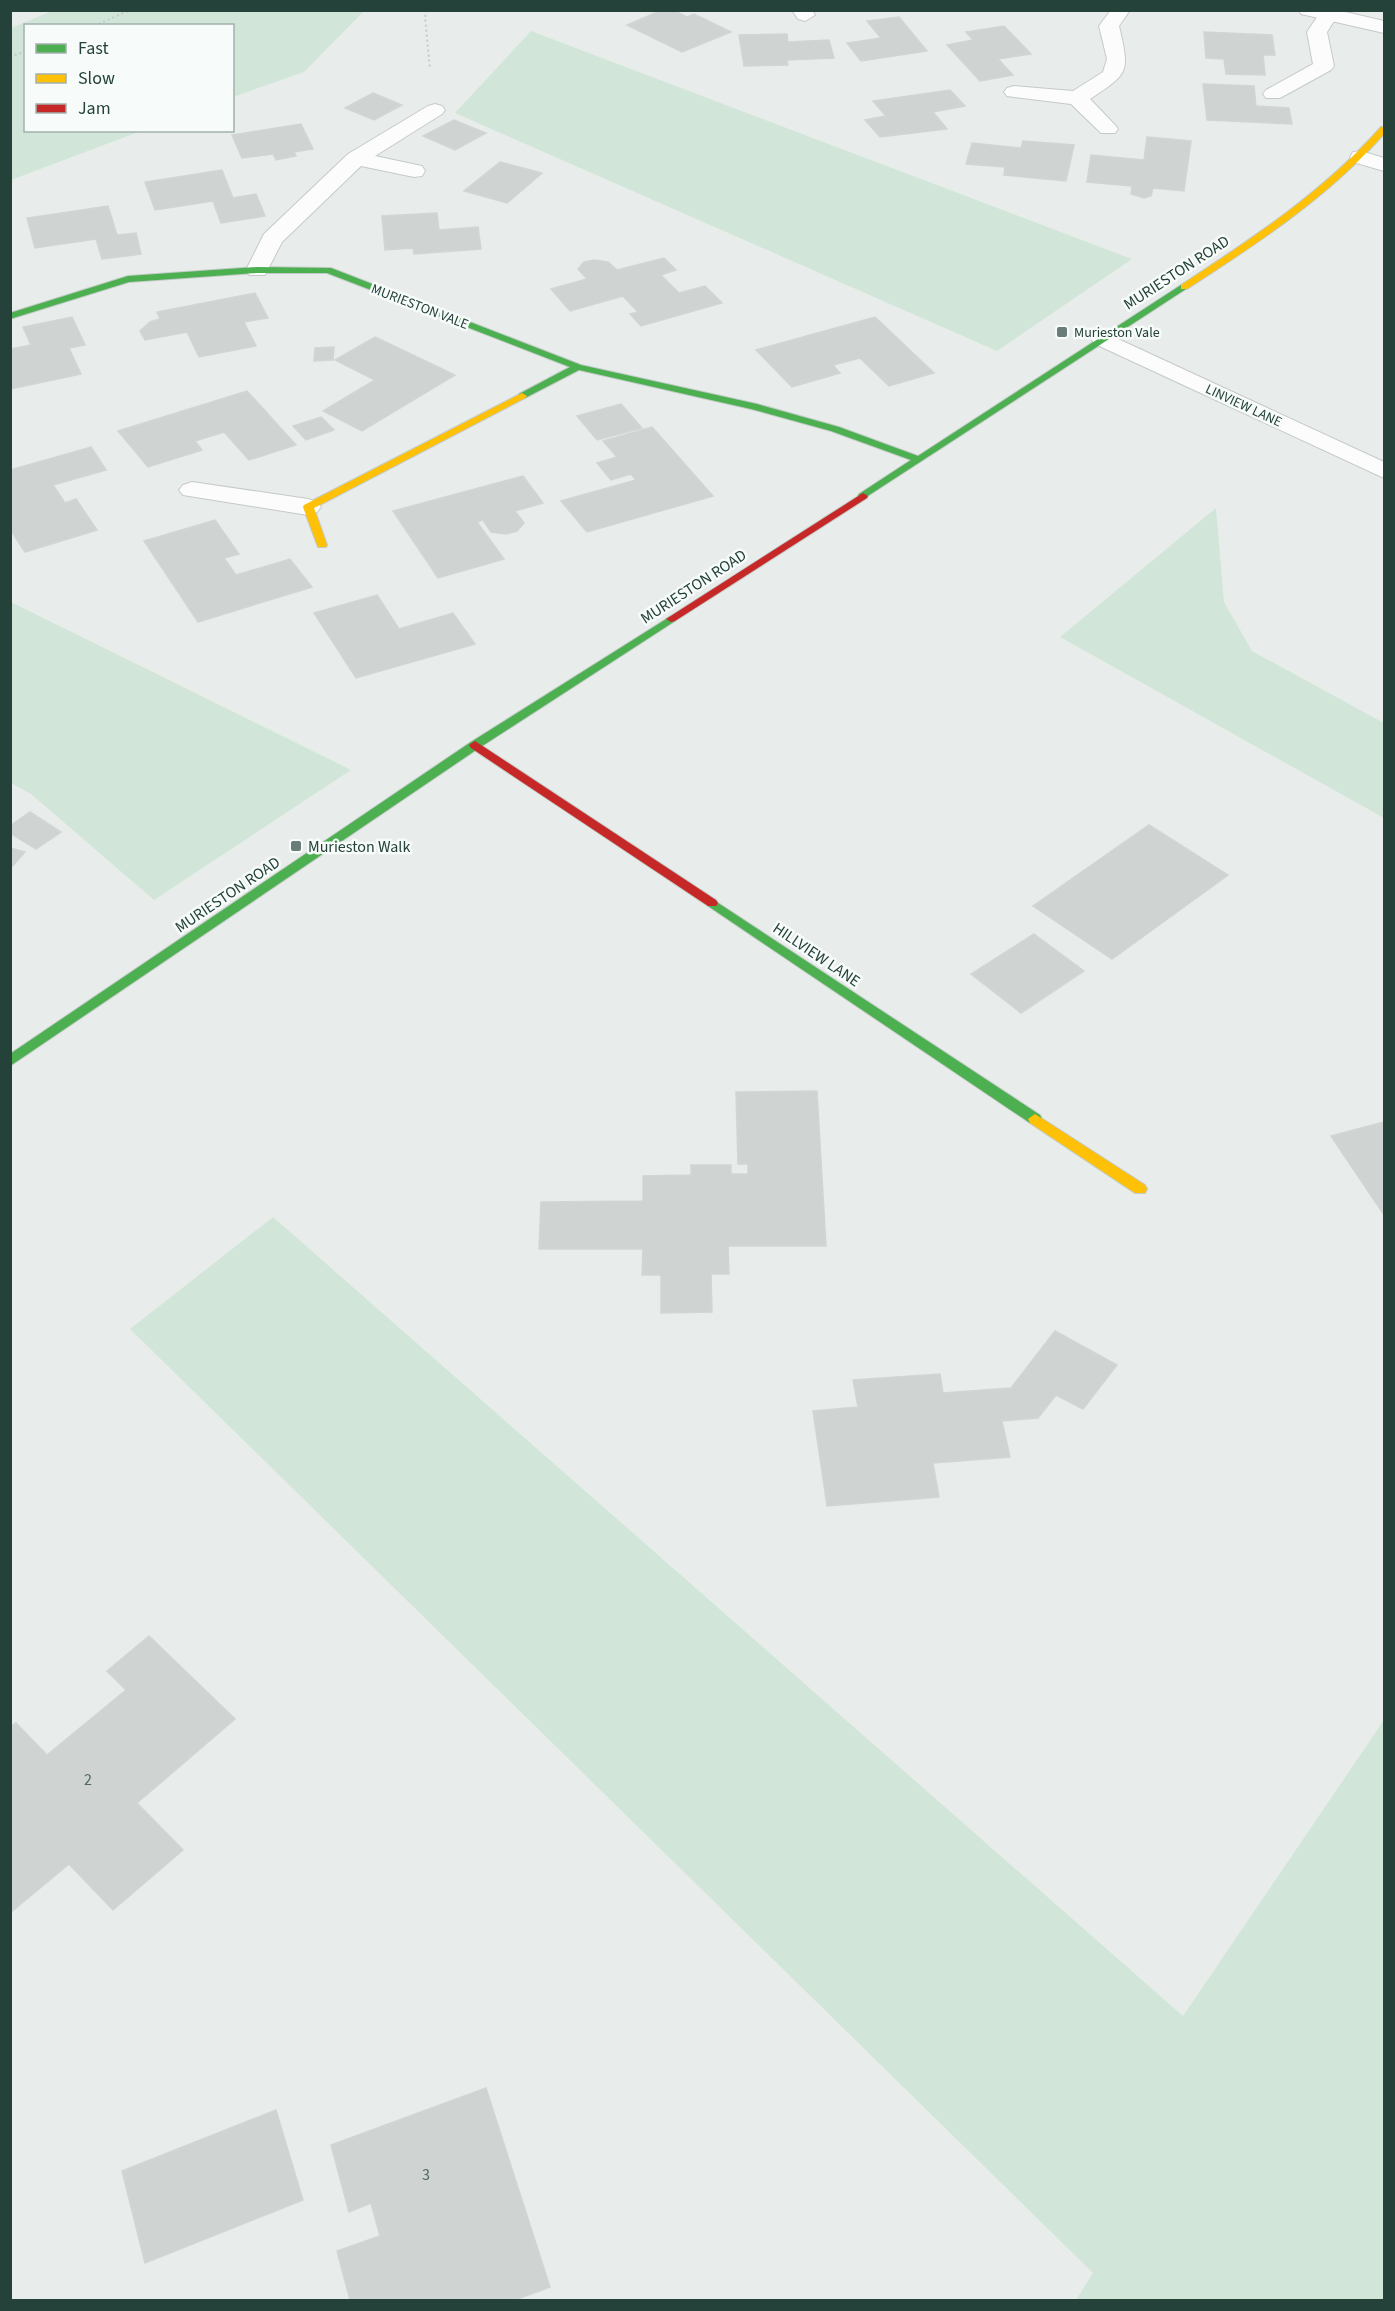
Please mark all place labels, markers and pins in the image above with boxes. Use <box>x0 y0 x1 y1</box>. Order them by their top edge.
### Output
place label: Murieston Vale <box>1074 323 1160 343</box>
marker: Murieston Vale <box>1055 325 1069 339</box>
place label: Murieston Walk <box>308 836 410 858</box>
marker: Murieston Walk <box>289 839 303 853</box>

